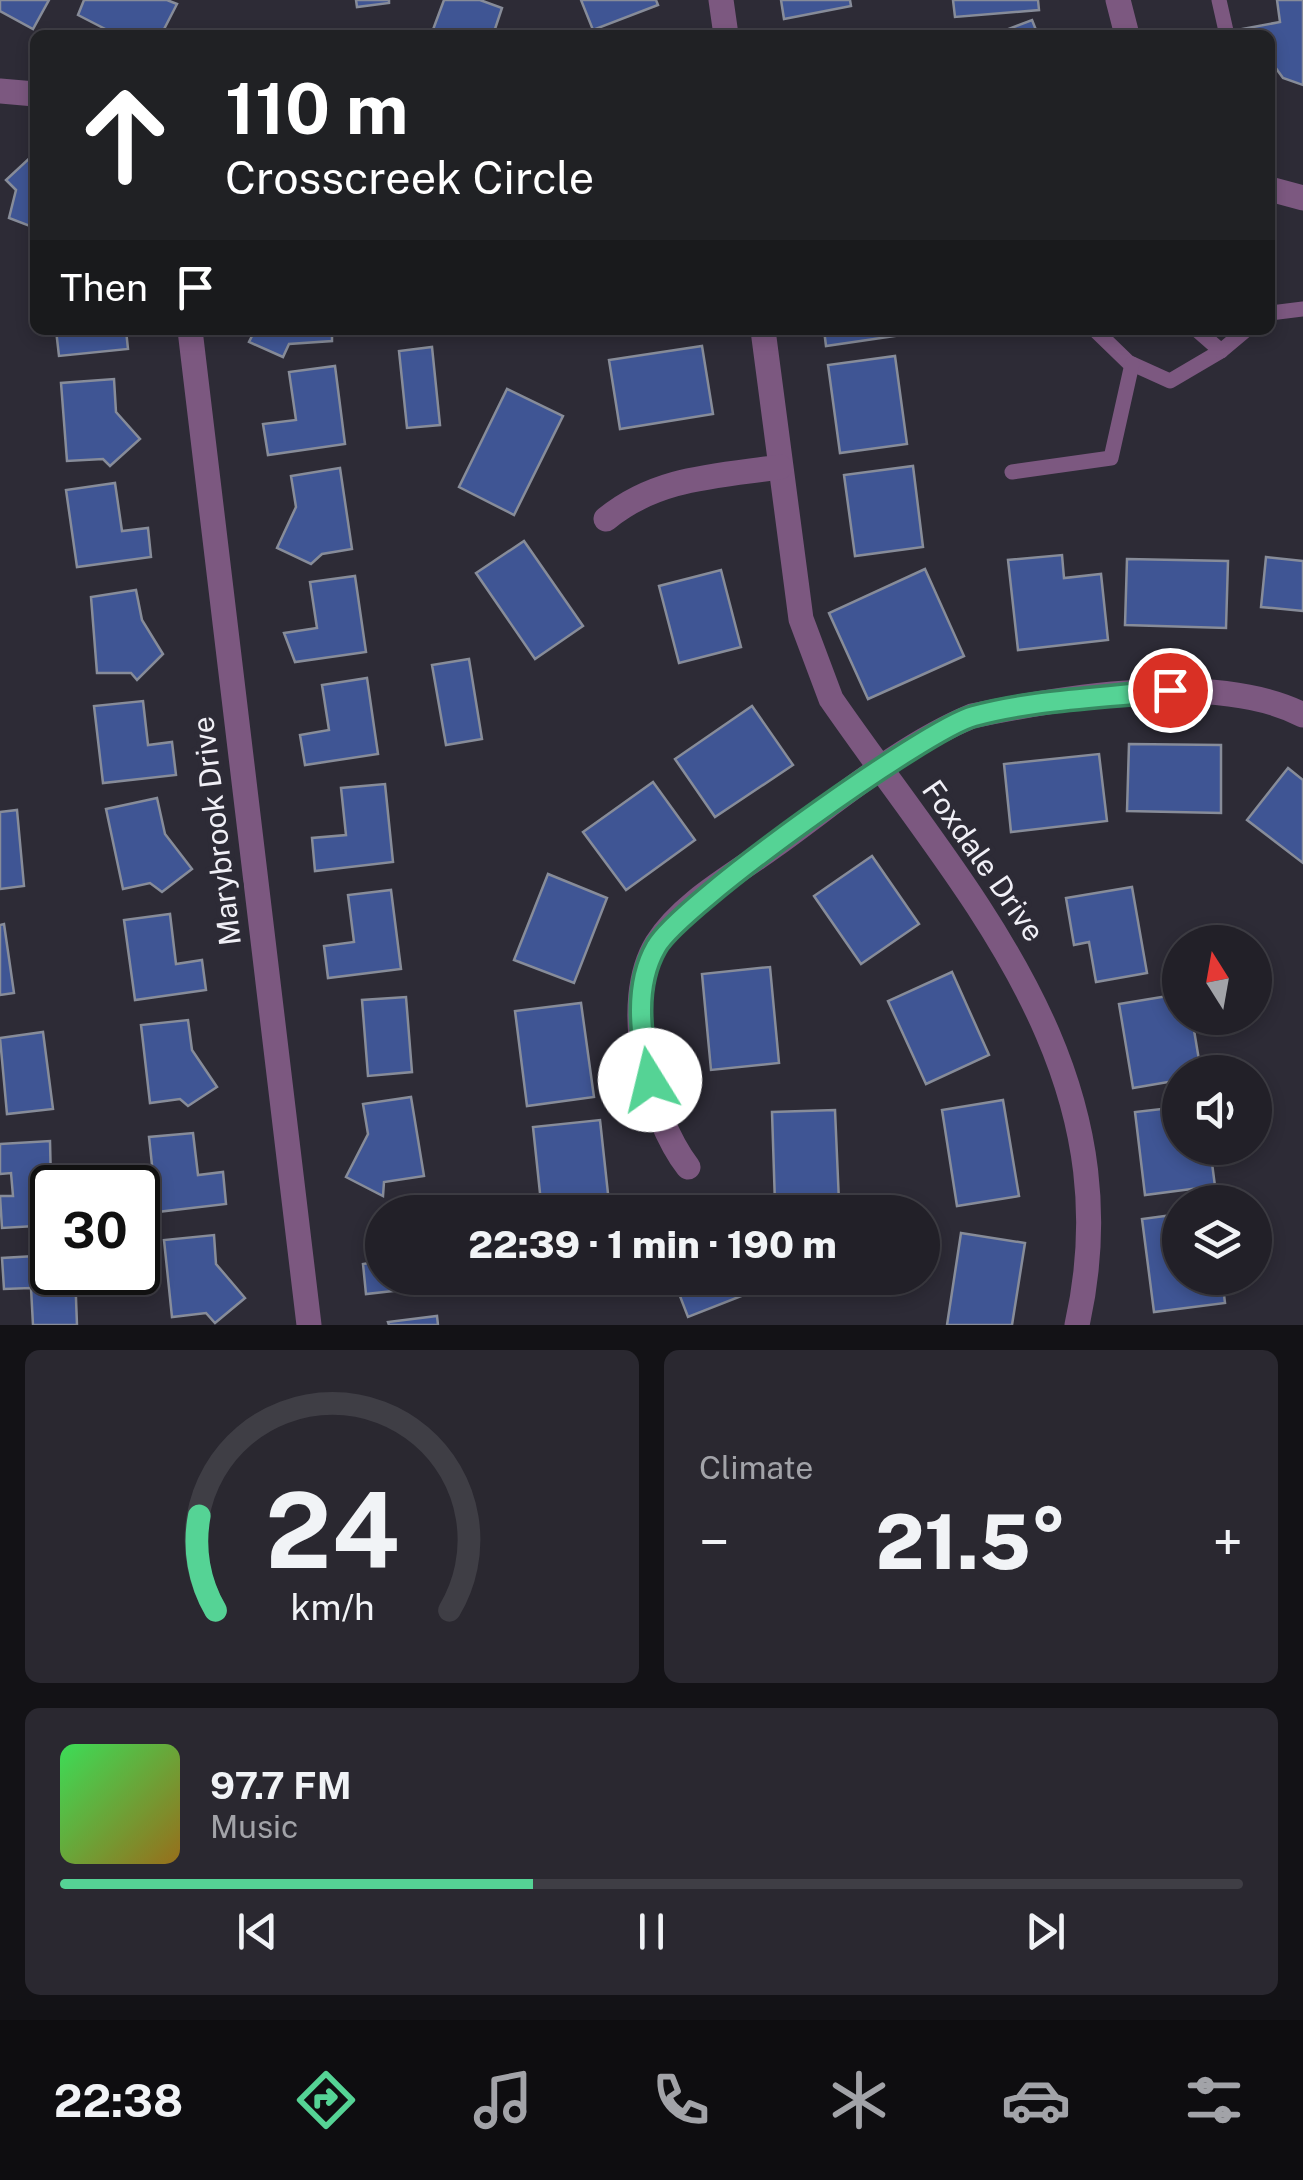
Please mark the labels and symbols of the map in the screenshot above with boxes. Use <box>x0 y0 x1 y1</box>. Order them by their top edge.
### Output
pin <box>1128 648 1213 733</box>
street label: Marybrook Drive <box>184 715 248 948</box>
street label: Foxdale Drive <box>915 773 1053 948</box>
north arrow <box>1162 925 1272 1035</box>
position arrow <box>598 1028 702 1132</box>
speed limit sign: 30 <box>30 1165 160 1295</box>

